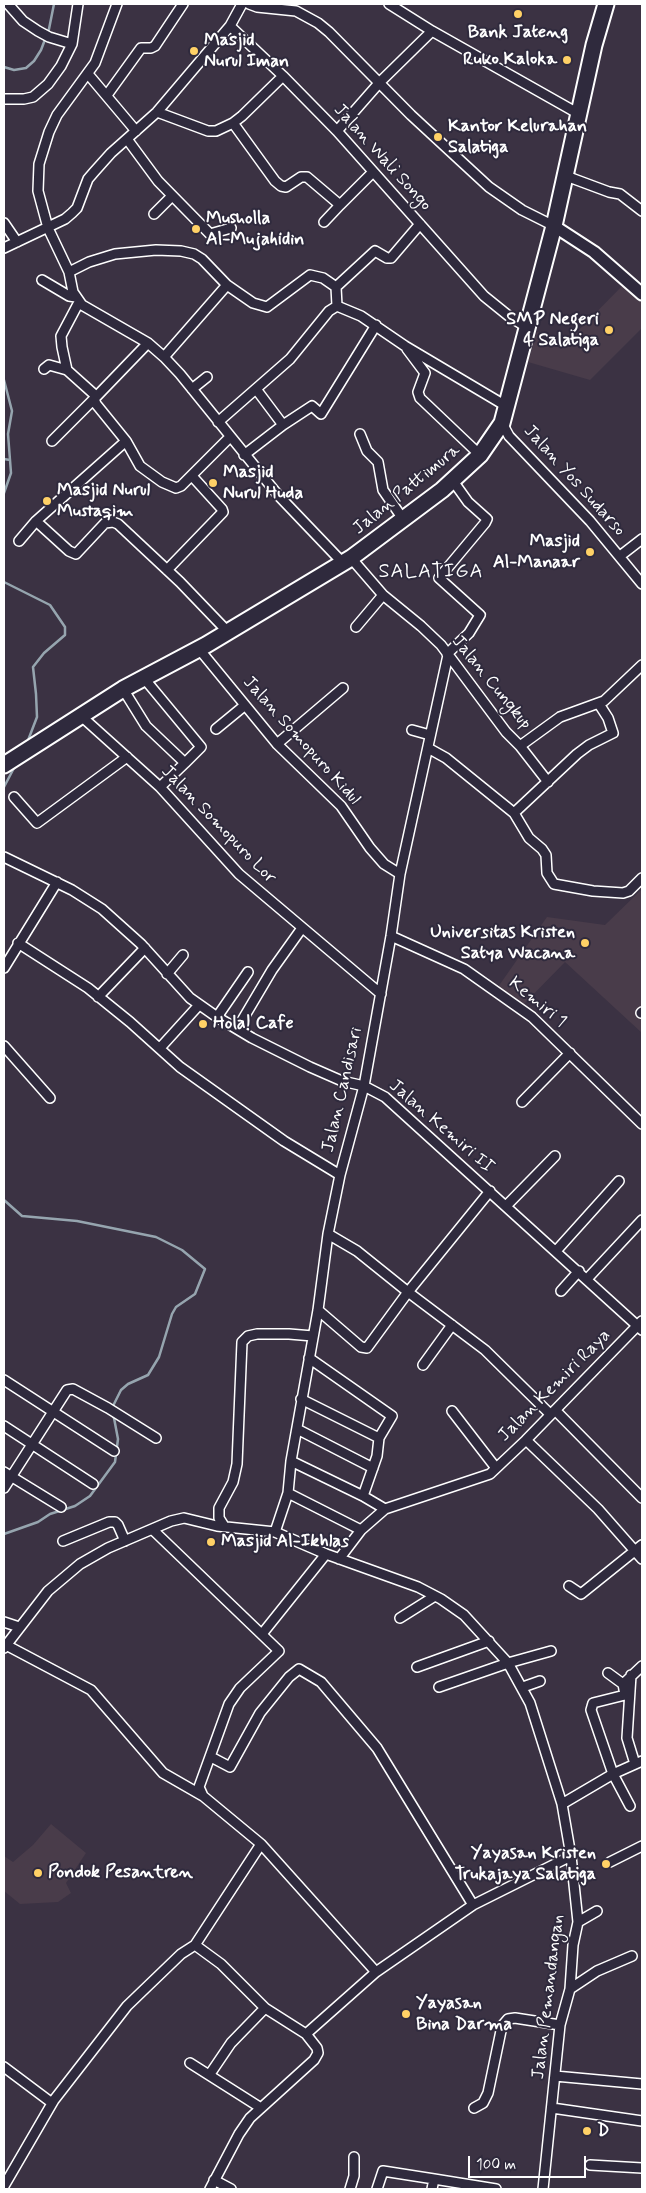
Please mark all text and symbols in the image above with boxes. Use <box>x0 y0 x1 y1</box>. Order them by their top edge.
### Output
marker: Bank Jateng <box>512 8 524 20</box>
place label: Bank Jateng <box>468 22 568 44</box>
place label: Masjid Nurul Iman <box>204 30 289 72</box>
marker: Masjid Nurul Iman <box>188 45 200 57</box>
place label: Ruko Kaloka <box>463 49 557 71</box>
marker: Ruko Kaloka <box>561 54 573 66</box>
street label: Jalan Wali Songo <box>328 100 436 216</box>
place label: Kantor Kelurahan Salatiga <box>448 116 587 158</box>
marker: Kantor Kelurahan Salatiga <box>432 131 444 143</box>
place label: Musholla Al-Mujahidin <box>206 208 304 250</box>
marker: Musholla Al-Mujahidin <box>190 223 202 235</box>
place label: SMP Negeri 4 Salatiga <box>506 309 599 352</box>
marker: SMP Negeri 4 Salatiga <box>603 324 615 336</box>
street label: Jalan Yos Sudarso <box>518 421 630 541</box>
street label: Jalan Pattimura <box>349 440 465 540</box>
place label: Masjid Nurul Huda <box>223 462 303 504</box>
marker: Masjid Nurul Huda <box>207 477 219 489</box>
place label: Masjid Nurul Mustaqim <box>57 480 150 522</box>
marker: Masjid Nurul Mustaqim <box>41 495 53 507</box>
place label: Masjid Al-Manaar <box>493 531 580 574</box>
marker: Masjid Al-Manaar <box>584 546 596 558</box>
district label: SALATIGA <box>380 561 482 585</box>
street label: Jalan Cungkup <box>446 631 536 735</box>
street label: Jalan Somopuro Kidul <box>237 672 365 810</box>
street label: Jalan Somopuro Lor <box>156 761 280 889</box>
place label: Universitas Kristen Satya Wacana <box>430 922 575 964</box>
marker: Universitas Kristen Satya Wacana <box>579 937 591 949</box>
street label: Kemiri 1 <box>503 973 571 1033</box>
place label: Hola! Cafe <box>213 1013 294 1035</box>
marker: Hola! Cafe <box>197 1018 209 1030</box>
street label: Jalan Candisari <box>318 1025 368 1155</box>
street label: Jalan Kemiri II <box>384 1075 498 1179</box>
street label: Jalan Kemiri Raya <box>494 1325 616 1447</box>
place label: Masjid Al-Ikhlas <box>221 1531 349 1553</box>
marker: Masjid Al-Ikhlas <box>205 1536 217 1548</box>
place label: Yayasan Kristen Trukajaya Salatiga <box>455 1843 596 1886</box>
marker: Yayasan Kristen Trukajaya Salatiga <box>600 1858 612 1870</box>
place label: Pondok Pesantren <box>48 1862 193 1884</box>
marker: Pondok Pesantren <box>32 1867 44 1879</box>
street label: Jalan Pemandangan <box>528 1913 570 2081</box>
place label: Yayasan Bina Darma <box>416 1993 512 2036</box>
marker: Yayasan Bina Darma <box>400 2008 412 2020</box>
place label: D <box>597 2120 609 2142</box>
marker: D <box>581 2125 593 2137</box>
scale bar <box>471 2146 588 2178</box>
text: 100 m <box>476 2155 516 2175</box>

